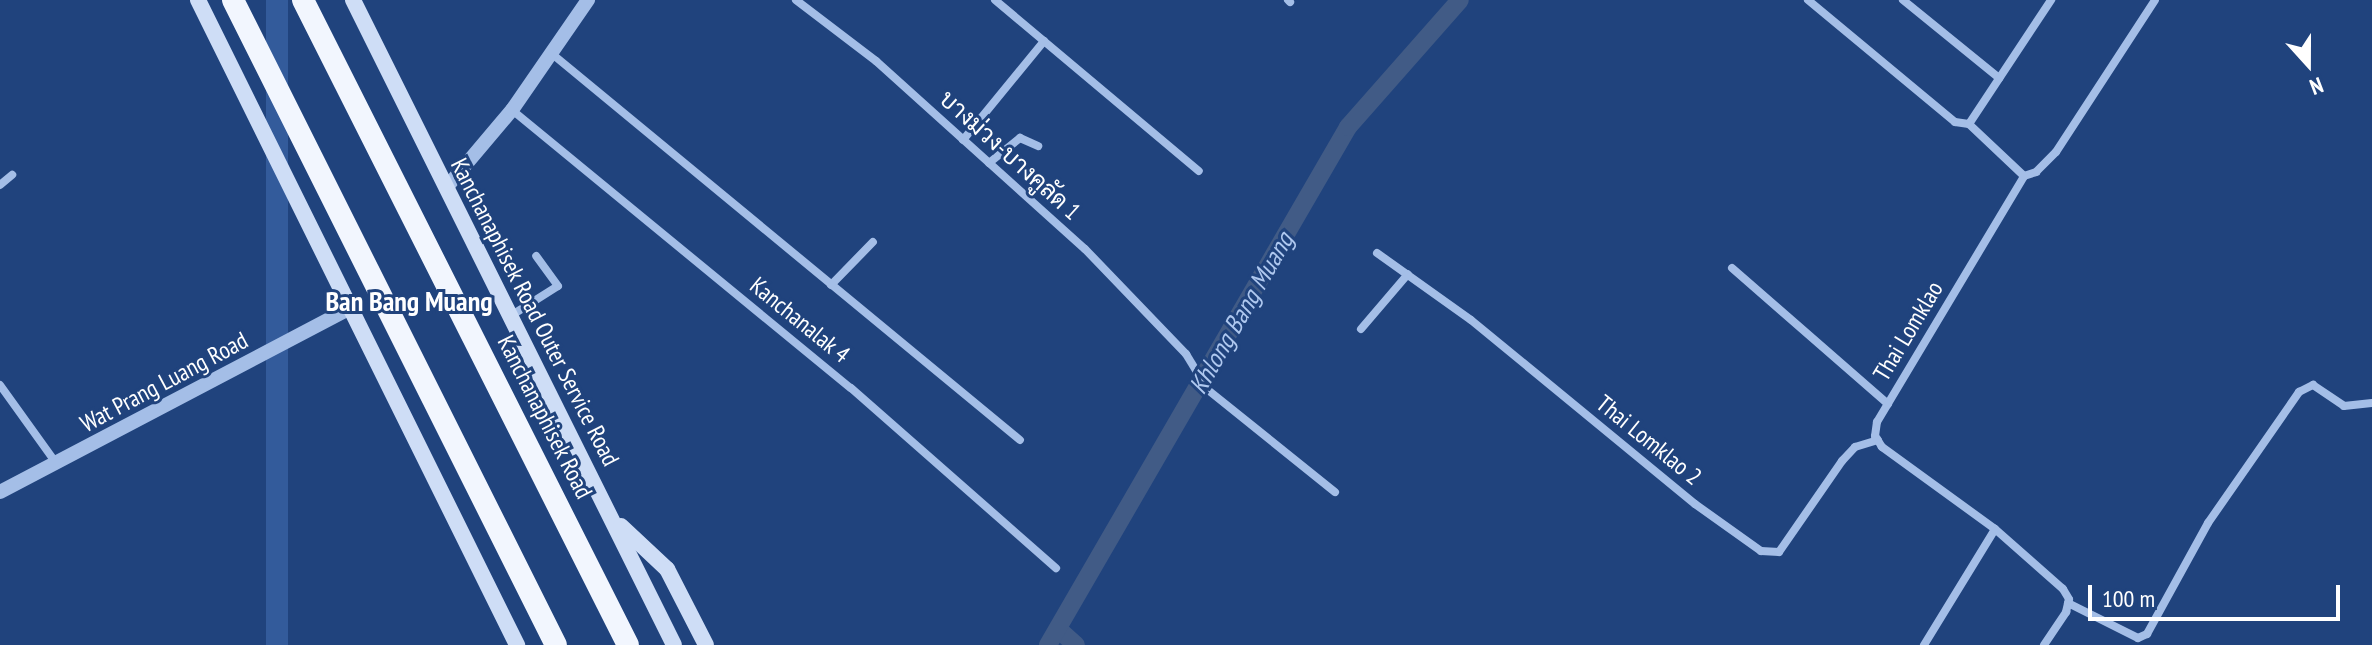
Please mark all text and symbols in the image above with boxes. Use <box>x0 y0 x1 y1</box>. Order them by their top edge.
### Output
north arrow <box>2268 24 2348 104</box>
text: N <box>2306 71 2327 102</box>
street label: บางม่วง-บางคูลัด 1 <box>934 84 1086 226</box>
street label: Kanchanaphisek Road Outer Service Road <box>445 153 625 471</box>
water label: Khlong Bang Muang <box>1182 227 1300 399</box>
street label: Kanchanalak 4 <box>744 271 856 369</box>
street label: Thai Lomklao <box>1867 276 1949 386</box>
district label: Ban Bang Muang <box>325 284 493 318</box>
street label: Wat Prang Luang Road <box>75 326 253 438</box>
street label: Kanchanaphisek Road <box>491 330 599 504</box>
street label: Thai Lomklao 2 <box>1591 389 1707 491</box>
scale bar <box>2092 569 2344 619</box>
text: 100 m <box>2102 583 2155 614</box>

